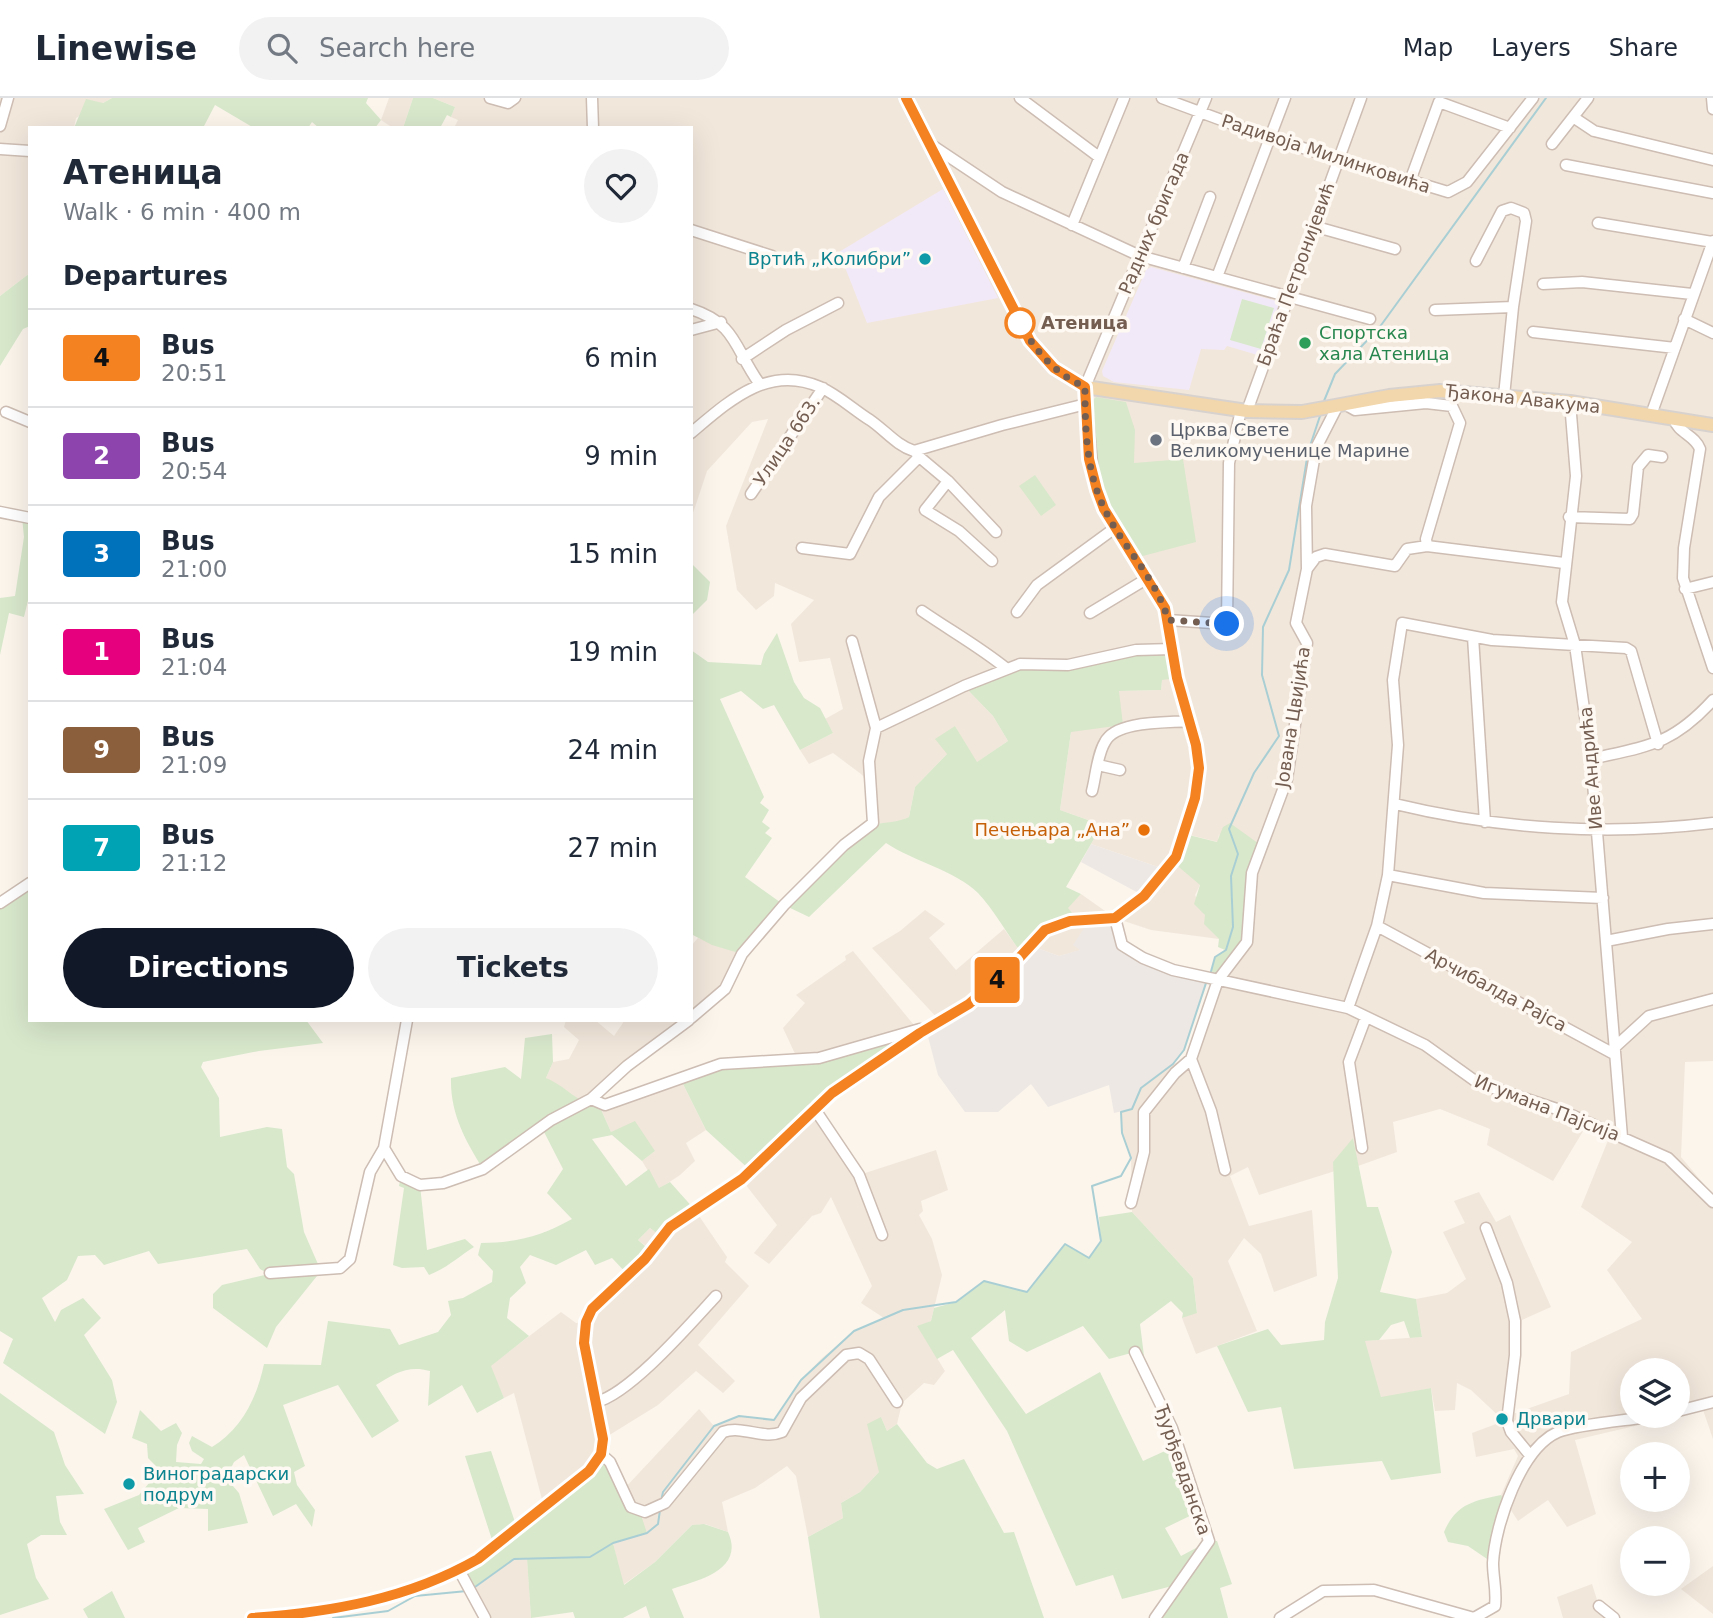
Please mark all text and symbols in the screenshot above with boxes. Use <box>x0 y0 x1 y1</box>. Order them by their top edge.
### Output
search box <box>239 17 729 80</box>
text: Linewise <box>35 29 197 68</box>
icon: search <box>263 29 301 67</box>
text: Search here <box>319 33 475 63</box>
text: Map <box>1403 34 1453 62</box>
text: Layers <box>1491 34 1571 62</box>
text: Share <box>1609 34 1678 62</box>
street label: Радивоја Милинковића <box>1219 110 1433 197</box>
button: heart <box>584 149 658 223</box>
street label: Радних бригада <box>1114 149 1193 297</box>
text: Атеница <box>63 153 223 192</box>
street label: Браћа Петронијевић <box>1252 179 1339 369</box>
text: Walk · 6 min · 400 m <box>63 199 301 225</box>
place label: Вртић „Колибри” <box>748 248 911 269</box>
marker: Вртић „Колибри” <box>917 251 933 267</box>
text: Departures <box>63 261 228 291</box>
marker: Атеница <box>1005 308 1035 338</box>
place label: Атеница <box>1041 312 1128 333</box>
place label: Спортска хала Атеница <box>1319 322 1450 364</box>
text: Bus <box>161 330 215 360</box>
marker: Спортска хала Атеница <box>1297 335 1313 351</box>
text: 6 min <box>584 343 658 373</box>
text: 4 <box>93 344 110 372</box>
text: 20:51 <box>161 360 227 386</box>
street label: Ђакона Авакума <box>1444 380 1602 417</box>
street label: Улица 663. <box>749 392 824 489</box>
place label: Црква Свете Великомученице Марине <box>1170 419 1410 461</box>
text: Bus <box>161 428 215 458</box>
marker: Црква Свете Великомученице Марине <box>1148 432 1164 448</box>
text: 9 min <box>584 441 658 471</box>
text: 2 <box>93 442 110 470</box>
text: 20:54 <box>161 458 227 484</box>
text: Bus <box>161 526 215 556</box>
text: 15 min <box>568 539 658 569</box>
text: 3 <box>93 540 110 568</box>
text: 21:00 <box>161 556 227 582</box>
your location <box>1209 606 1244 641</box>
text: Bus <box>161 624 215 654</box>
text: 19 min <box>568 637 658 667</box>
text: 1 <box>93 638 110 666</box>
street label: Јована Цвијића <box>1271 645 1314 790</box>
text: 21:04 <box>161 654 227 680</box>
street label: Иве Андрића <box>1575 706 1606 830</box>
text: Bus <box>161 722 215 752</box>
text: 24 min <box>568 735 658 765</box>
text: 9 <box>93 736 110 764</box>
text: 21:09 <box>161 752 227 778</box>
place label: Печењара „Ана” <box>975 819 1130 840</box>
text: Bus <box>161 820 215 850</box>
marker: Печењара „Ана” <box>1136 822 1152 838</box>
text: 27 min <box>568 833 658 863</box>
text: 7 <box>93 834 110 862</box>
text: 21:12 <box>161 850 227 876</box>
button: Directions <box>63 928 354 1008</box>
button: Tickets <box>368 928 658 1008</box>
street label: Арчибалда Рајса <box>1422 944 1570 1036</box>
line badge: 4 <box>974 957 1020 1003</box>
text: 4 <box>989 966 1005 994</box>
street label: Игумана Пајсија <box>1472 1070 1623 1145</box>
map controls <box>1620 1358 1690 1596</box>
button: layers <box>1620 1358 1690 1428</box>
street label: Ђурђевданска <box>1151 1401 1216 1538</box>
place label: Дрвари <box>1516 1408 1586 1429</box>
marker: Дрвари <box>1494 1411 1510 1427</box>
button: + <box>1620 1442 1690 1512</box>
place label: Виноградарски подрум <box>143 1463 289 1505</box>
marker: Виноградарски подрум <box>121 1476 137 1492</box>
button: − <box>1620 1526 1690 1596</box>

